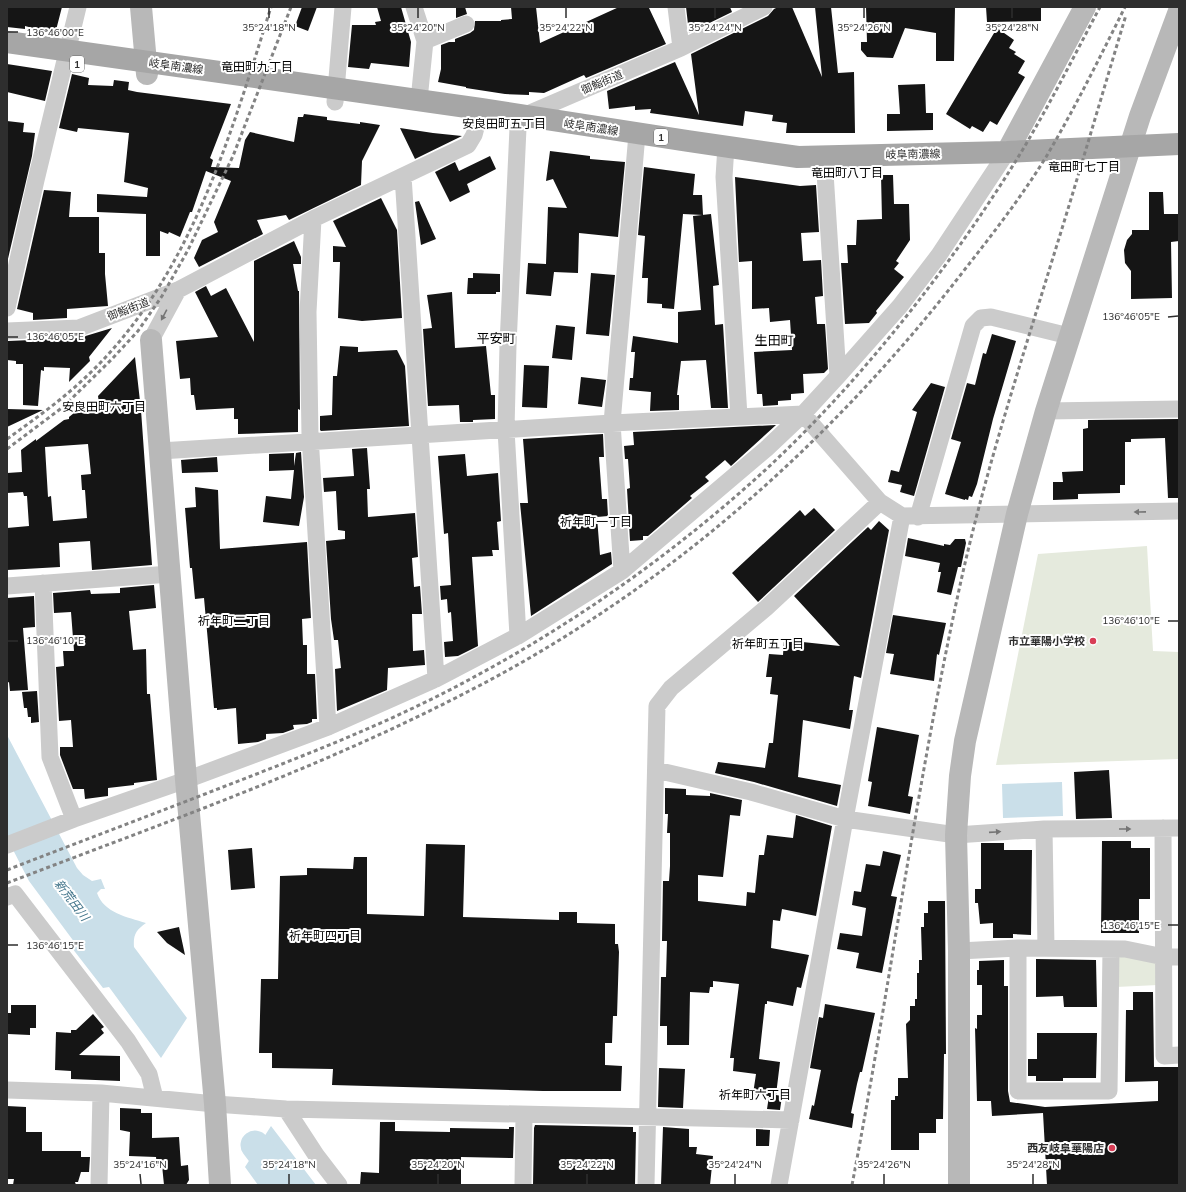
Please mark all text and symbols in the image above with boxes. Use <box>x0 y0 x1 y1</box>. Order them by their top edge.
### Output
text: 35°24'18"N <box>242 21 296 34</box>
text: 35°24'20"N <box>391 21 445 34</box>
text: 35°24'22"N <box>539 21 593 34</box>
text: 35°24'24"N <box>688 21 742 34</box>
text: 35°24'26"N <box>837 21 891 34</box>
text: 35°24'28"N <box>985 21 1039 34</box>
text: 136°46'00"E <box>26 26 84 39</box>
street label: 岐阜南濃線 <box>148 55 204 77</box>
road number: 1 <box>70 56 84 72</box>
district label: 竜田町九丁目 <box>221 59 293 74</box>
street label: 御鮨街道 <box>578 67 625 97</box>
district label: 安良田町五丁目 <box>462 116 546 131</box>
street label: 岐阜南濃線 <box>563 116 619 138</box>
road number: 1 <box>654 129 668 145</box>
street label: 岐阜南濃線 <box>885 147 941 161</box>
district label: 竜田町七丁目 <box>1048 159 1120 174</box>
district label: 竜田町八丁目 <box>811 165 883 180</box>
street label: 御鮨街道 <box>104 295 151 324</box>
one-way arrow <box>161 309 168 321</box>
text: 136°46'05"E <box>1102 310 1160 323</box>
text: 136°46'05"E <box>26 330 84 343</box>
district label: 平安町 <box>476 330 516 346</box>
district label: 生田町 <box>754 332 794 348</box>
district label: 安良田町六丁目 <box>62 399 146 414</box>
one-way arrow <box>1133 509 1146 515</box>
district label: 祈年町一丁目 <box>560 514 632 529</box>
district label: 祈年町二丁目 <box>198 613 270 628</box>
text: 136°46'10"E <box>1102 614 1160 627</box>
text: 136°46'10"E <box>26 634 84 647</box>
place label: 市立華陽小学校 <box>1008 634 1085 648</box>
district label: 祈年町五丁目 <box>732 636 804 651</box>
marker: 市立華陽小学校 <box>1088 636 1098 646</box>
one-way arrow <box>1119 826 1132 832</box>
one-way arrow <box>989 829 1001 836</box>
water label: 新荒田川 <box>52 876 94 925</box>
text: 136°46'15"E <box>1102 919 1160 932</box>
district label: 祈年町四丁目 <box>289 928 361 943</box>
text: 136°46'15"E <box>26 939 84 952</box>
district label: 祈年町六丁目 <box>719 1087 791 1102</box>
place label: 西友岐阜華陽店 <box>1027 1141 1104 1155</box>
marker: 西友岐阜華陽店 <box>1107 1143 1117 1153</box>
text: 35°24'16"N <box>113 1158 167 1171</box>
text: 35°24'18"N <box>262 1158 316 1171</box>
text: 35°24'20"N <box>411 1158 465 1171</box>
text: 35°24'22"N <box>560 1158 614 1171</box>
text: 35°24'24"N <box>708 1158 762 1171</box>
text: 35°24'26"N <box>857 1158 911 1171</box>
text: 35°24'28"N <box>1006 1158 1060 1171</box>

